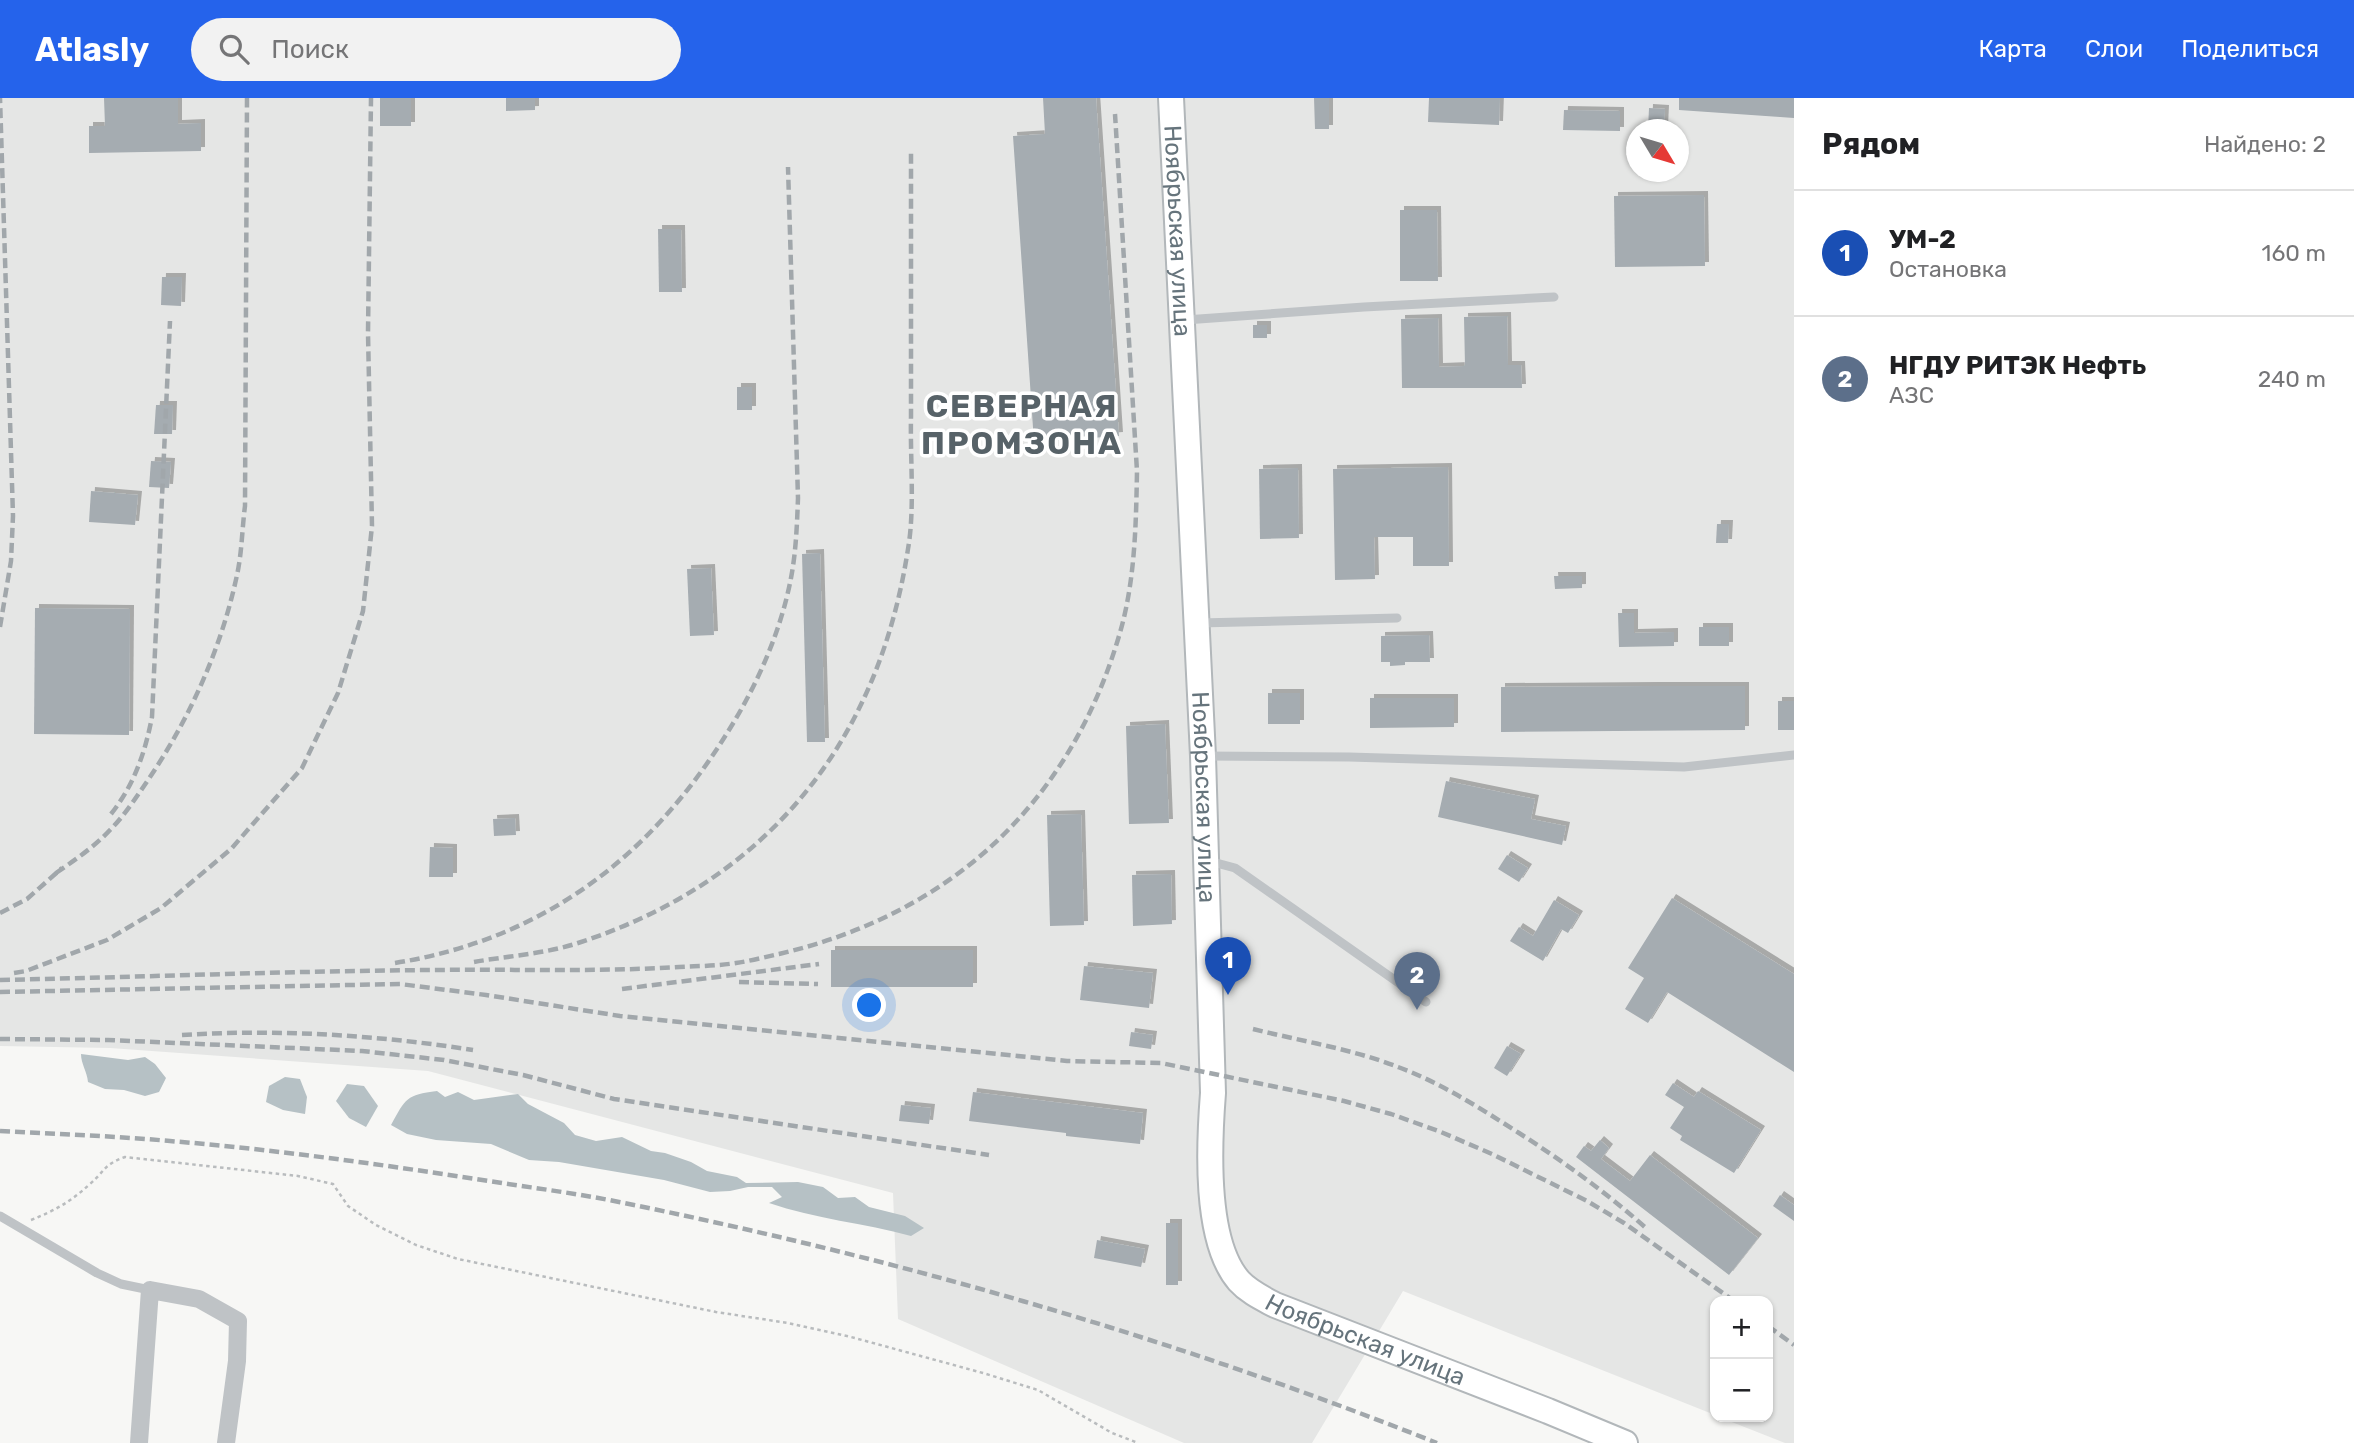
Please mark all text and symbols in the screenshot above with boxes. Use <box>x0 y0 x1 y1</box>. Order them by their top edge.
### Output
search box <box>191 18 681 81</box>
text: Atlasly <box>35 30 149 69</box>
icon: search <box>215 30 253 68</box>
text: Поиск <box>271 34 349 65</box>
text: Карта <box>1978 35 2047 63</box>
text: Слои <box>2085 35 2143 63</box>
text: Поделиться <box>2181 35 2319 63</box>
north arrow <box>1626 119 1689 182</box>
street label: Ноябрьская улица <box>1158 124 1197 337</box>
text: Рядом <box>1822 126 1920 162</box>
text: Найдено: 2 <box>2204 130 2326 158</box>
text: УМ-2 <box>1889 224 1956 255</box>
text: 1 <box>1839 239 1851 267</box>
text: 160 m <box>2262 239 2326 267</box>
text: Остановка <box>1889 255 2007 283</box>
text: НГДУ РИТЭК Нефть <box>1889 350 2146 381</box>
text: 2 <box>1838 365 1852 393</box>
text: 240 m <box>2258 365 2326 393</box>
text: АЗС <box>1889 381 1934 409</box>
district label: СЕВЕРНАЯ ПРОМЗОНА <box>921 387 1123 462</box>
street label: Ноябрьская улица <box>1186 691 1221 903</box>
pin: 1 <box>1205 937 1251 995</box>
pin: 2 <box>1394 952 1440 1010</box>
your location <box>852 988 886 1022</box>
street label: Ноябрьская улица <box>1260 1288 1469 1391</box>
map controls <box>1710 1296 1773 1422</box>
button: + <box>1710 1296 1773 1359</box>
button: − <box>1710 1359 1773 1422</box>

